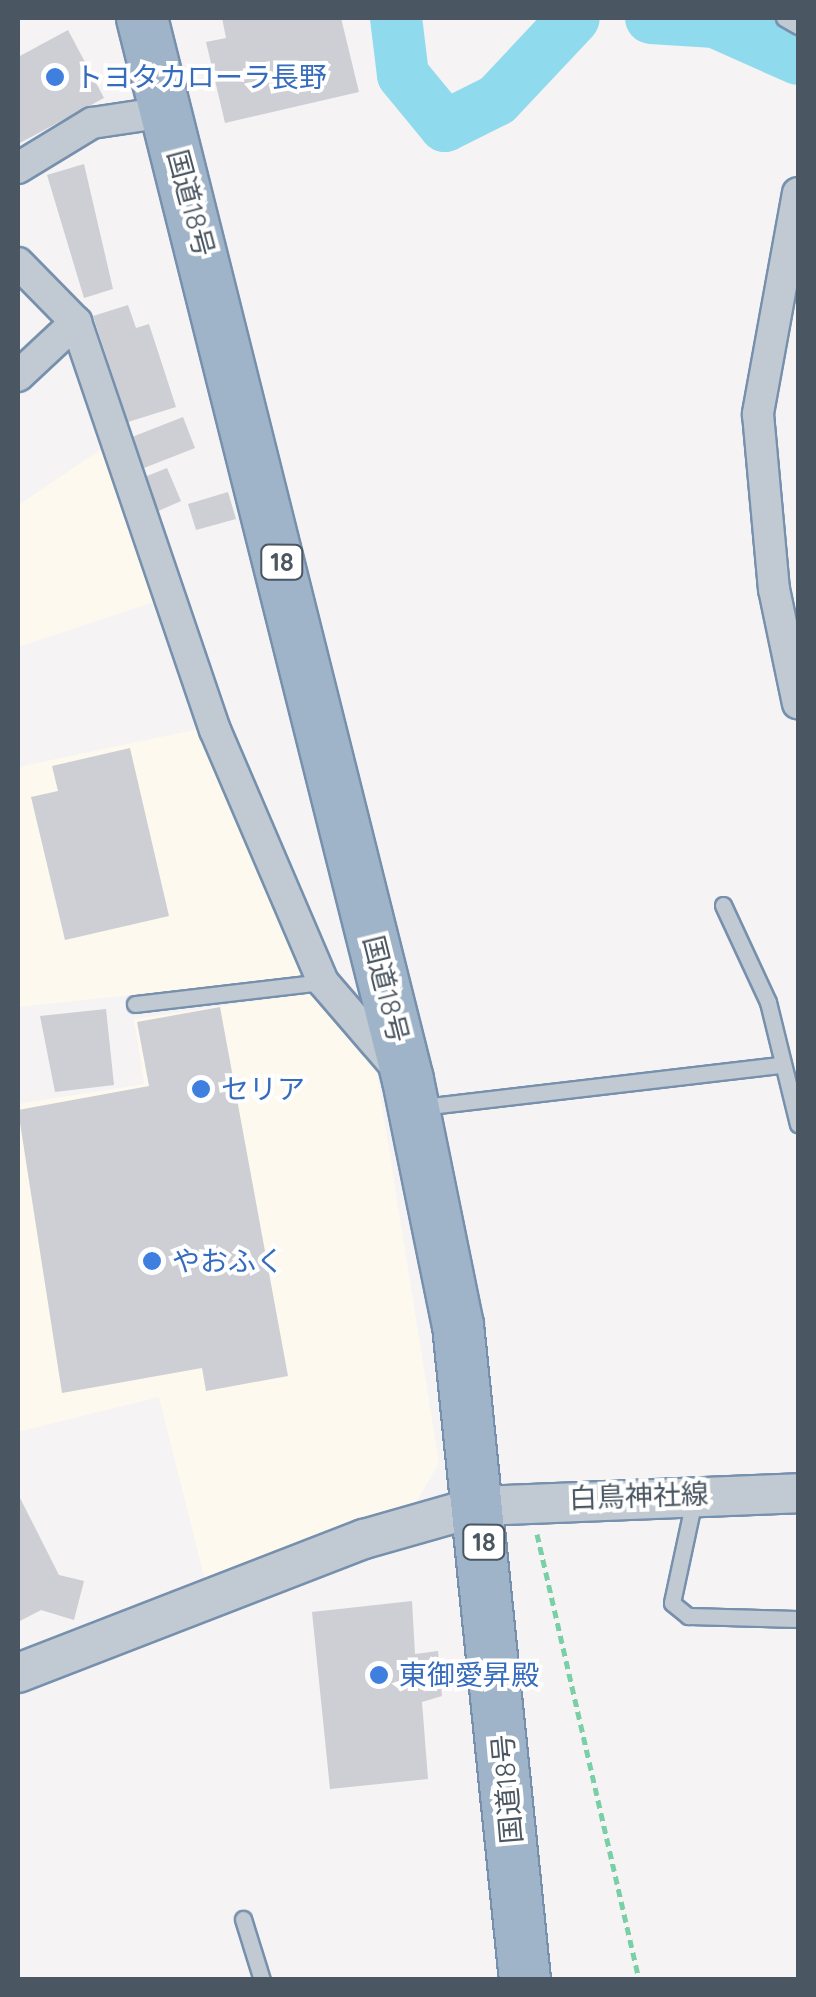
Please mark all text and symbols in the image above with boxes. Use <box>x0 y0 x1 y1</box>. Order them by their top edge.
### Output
place label: トヨタカローラ長野 <box>75 60 327 94</box>
marker: トヨタカローラ長野 <box>44 66 66 88</box>
street label: 国道18号 <box>161 146 221 260</box>
road number: 18 <box>260 542 304 582</box>
street label: 国道18号 <box>356 932 416 1046</box>
place label: セリア <box>221 1072 305 1106</box>
marker: セリア <box>190 1078 212 1100</box>
place label: やおふく <box>172 1244 284 1278</box>
marker: やおふく <box>141 1250 163 1272</box>
street label: 白鳥神社線 <box>568 1477 710 1515</box>
road number: 18 <box>462 1522 506 1562</box>
place label: 東御愛昇殿 <box>399 1658 539 1692</box>
marker: 東御愛昇殿 <box>368 1664 390 1686</box>
street label: 国道18号 <box>485 1733 529 1845</box>

